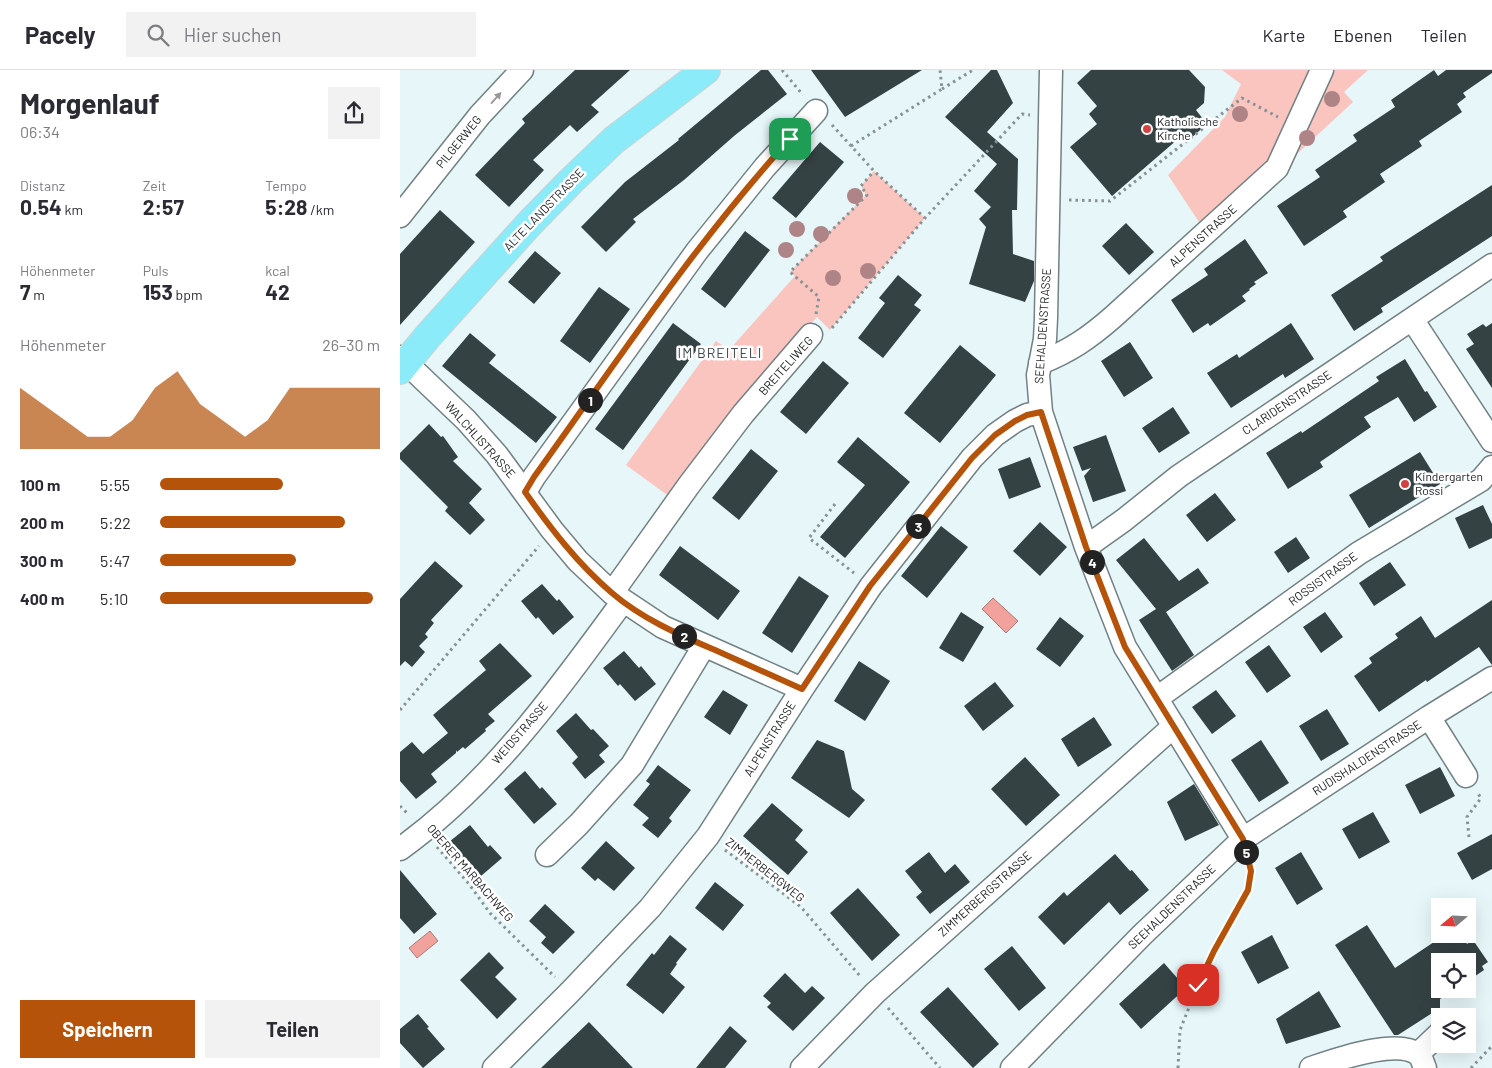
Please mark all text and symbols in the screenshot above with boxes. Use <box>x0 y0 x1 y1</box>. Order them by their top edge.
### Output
search box <box>126 12 476 57</box>
text: Pacely <box>25 20 96 49</box>
icon: search <box>144 21 172 49</box>
text: Hier suchen <box>184 23 281 46</box>
text: Karte <box>1262 24 1305 46</box>
text: Ebenen <box>1333 24 1392 46</box>
text: Teilen <box>1420 24 1467 46</box>
text: Morgenlauf <box>20 86 160 120</box>
button: share <box>328 87 380 139</box>
one-way arrow <box>490 92 501 105</box>
street label: PILGERWEG <box>433 112 484 171</box>
place label: Katholische Kirche <box>1157 114 1218 142</box>
pin <box>769 118 811 160</box>
text: 06:34 <box>20 122 60 141</box>
marker: Katholische Kirche <box>1141 123 1153 135</box>
icon: arrive <box>776 125 804 153</box>
street label: ALTE LANDSTRASSE <box>500 165 586 253</box>
text: Distanz <box>20 177 65 194</box>
text: Zeit <box>143 177 166 194</box>
text: Tempo <box>265 177 307 194</box>
text: 0.54 <box>20 194 62 219</box>
text: 2:57 <box>143 194 184 219</box>
text: 5:28 <box>265 194 307 219</box>
text: km <box>62 201 83 218</box>
text: /km <box>307 201 334 218</box>
street label: ALPENSTRASSE <box>1166 201 1239 269</box>
text: Höhenmeter <box>20 262 95 279</box>
text: Puls <box>143 262 168 279</box>
text: kcal <box>265 262 290 279</box>
street label: SEEHALDENSTRASSE <box>1031 268 1053 384</box>
text: 7 <box>20 279 30 304</box>
text: 153 <box>143 279 173 304</box>
text: 42 <box>265 279 290 304</box>
text: m <box>30 286 45 303</box>
text: bpm <box>173 286 203 303</box>
street label: BREITELIWEG <box>755 333 815 398</box>
text: Höhenmeter <box>20 335 106 354</box>
text: 26–30 m <box>322 335 380 354</box>
district label: IM BREITELI <box>678 344 762 361</box>
street label: CLARIDENSTRASSE <box>1239 367 1334 437</box>
pin: 1 <box>578 388 602 412</box>
text: 1 <box>588 392 593 409</box>
street label: WALCHLISTRASSE <box>443 398 519 480</box>
place label: Kindergarten Rossi <box>1415 469 1483 497</box>
text: 100 m <box>20 475 60 494</box>
text: 5:55 <box>100 475 130 494</box>
marker: Kindergarten Rossi <box>1399 478 1411 490</box>
text: 200 m <box>20 513 64 532</box>
text: 5:22 <box>100 513 131 532</box>
pin: 3 <box>906 514 930 538</box>
text: 3 <box>915 518 922 535</box>
street label: ROSSISTRASSE <box>1285 549 1359 608</box>
pin: 4 <box>1080 550 1104 574</box>
text: 300 m <box>20 551 63 570</box>
text: 5:47 <box>100 551 130 570</box>
text: 4 <box>1088 554 1097 571</box>
text: 400 m <box>20 589 64 608</box>
text: 5:10 <box>100 589 128 608</box>
pin: 2 <box>672 624 696 648</box>
text: 2 <box>681 628 688 645</box>
street label: WEIDSTRASSE <box>488 698 550 766</box>
street label: ALPENSTRASSE <box>740 698 798 779</box>
street label: RUDISHALDENSTRASSE <box>1309 717 1424 798</box>
street label: OBERER MARBACHWEG <box>425 821 517 924</box>
street label: ZIMMERBERGWEG <box>724 834 808 904</box>
pin: 5 <box>1234 840 1258 864</box>
text: 5 <box>1243 844 1250 861</box>
street label: ZIMMERBERGSTRASSE <box>935 848 1034 939</box>
street label: SEEHALDENSTRASSE <box>1125 861 1218 952</box>
north arrow <box>1431 898 1476 942</box>
map controls <box>1431 898 1476 1053</box>
button: locate <box>1431 953 1476 998</box>
pin <box>1177 964 1219 1006</box>
icon: check <box>1184 971 1212 999</box>
button: Speichern <box>20 1000 195 1058</box>
button: Teilen <box>205 1000 380 1058</box>
button: layers <box>1431 1008 1476 1053</box>

